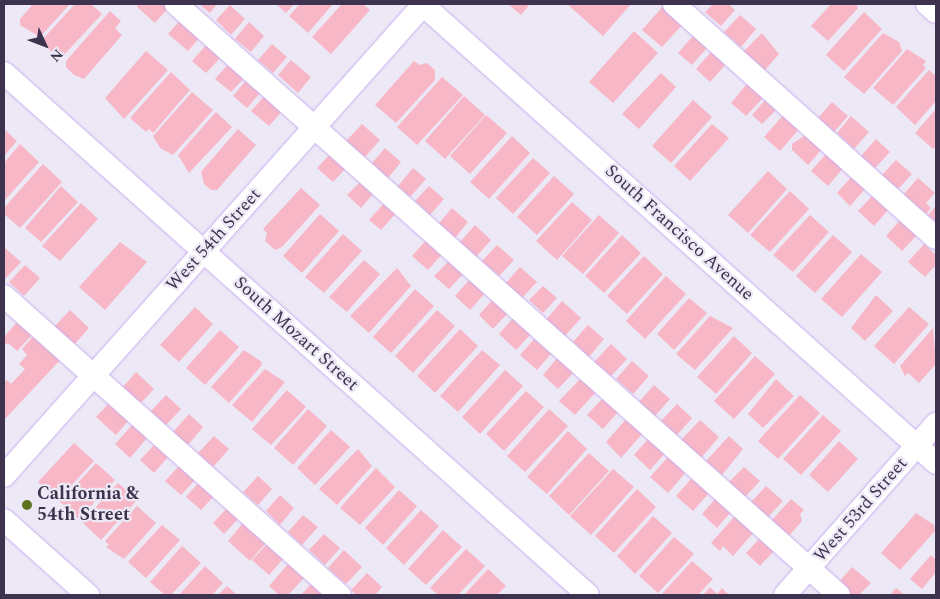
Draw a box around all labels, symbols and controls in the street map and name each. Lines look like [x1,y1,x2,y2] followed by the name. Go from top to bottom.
[20,20,70,70] north arrow
[45,44,68,67] text: N
[600,161,758,305] street label: South Francisco Avenue
[162,184,266,296] street label: West 54th Street
[229,272,363,396] street label: South Mozart Street
[810,453,912,567] street label: West 53rd Street
[37,484,140,526] place label: California & 54th Street
[21,499,33,511] marker: California & 54th Street

